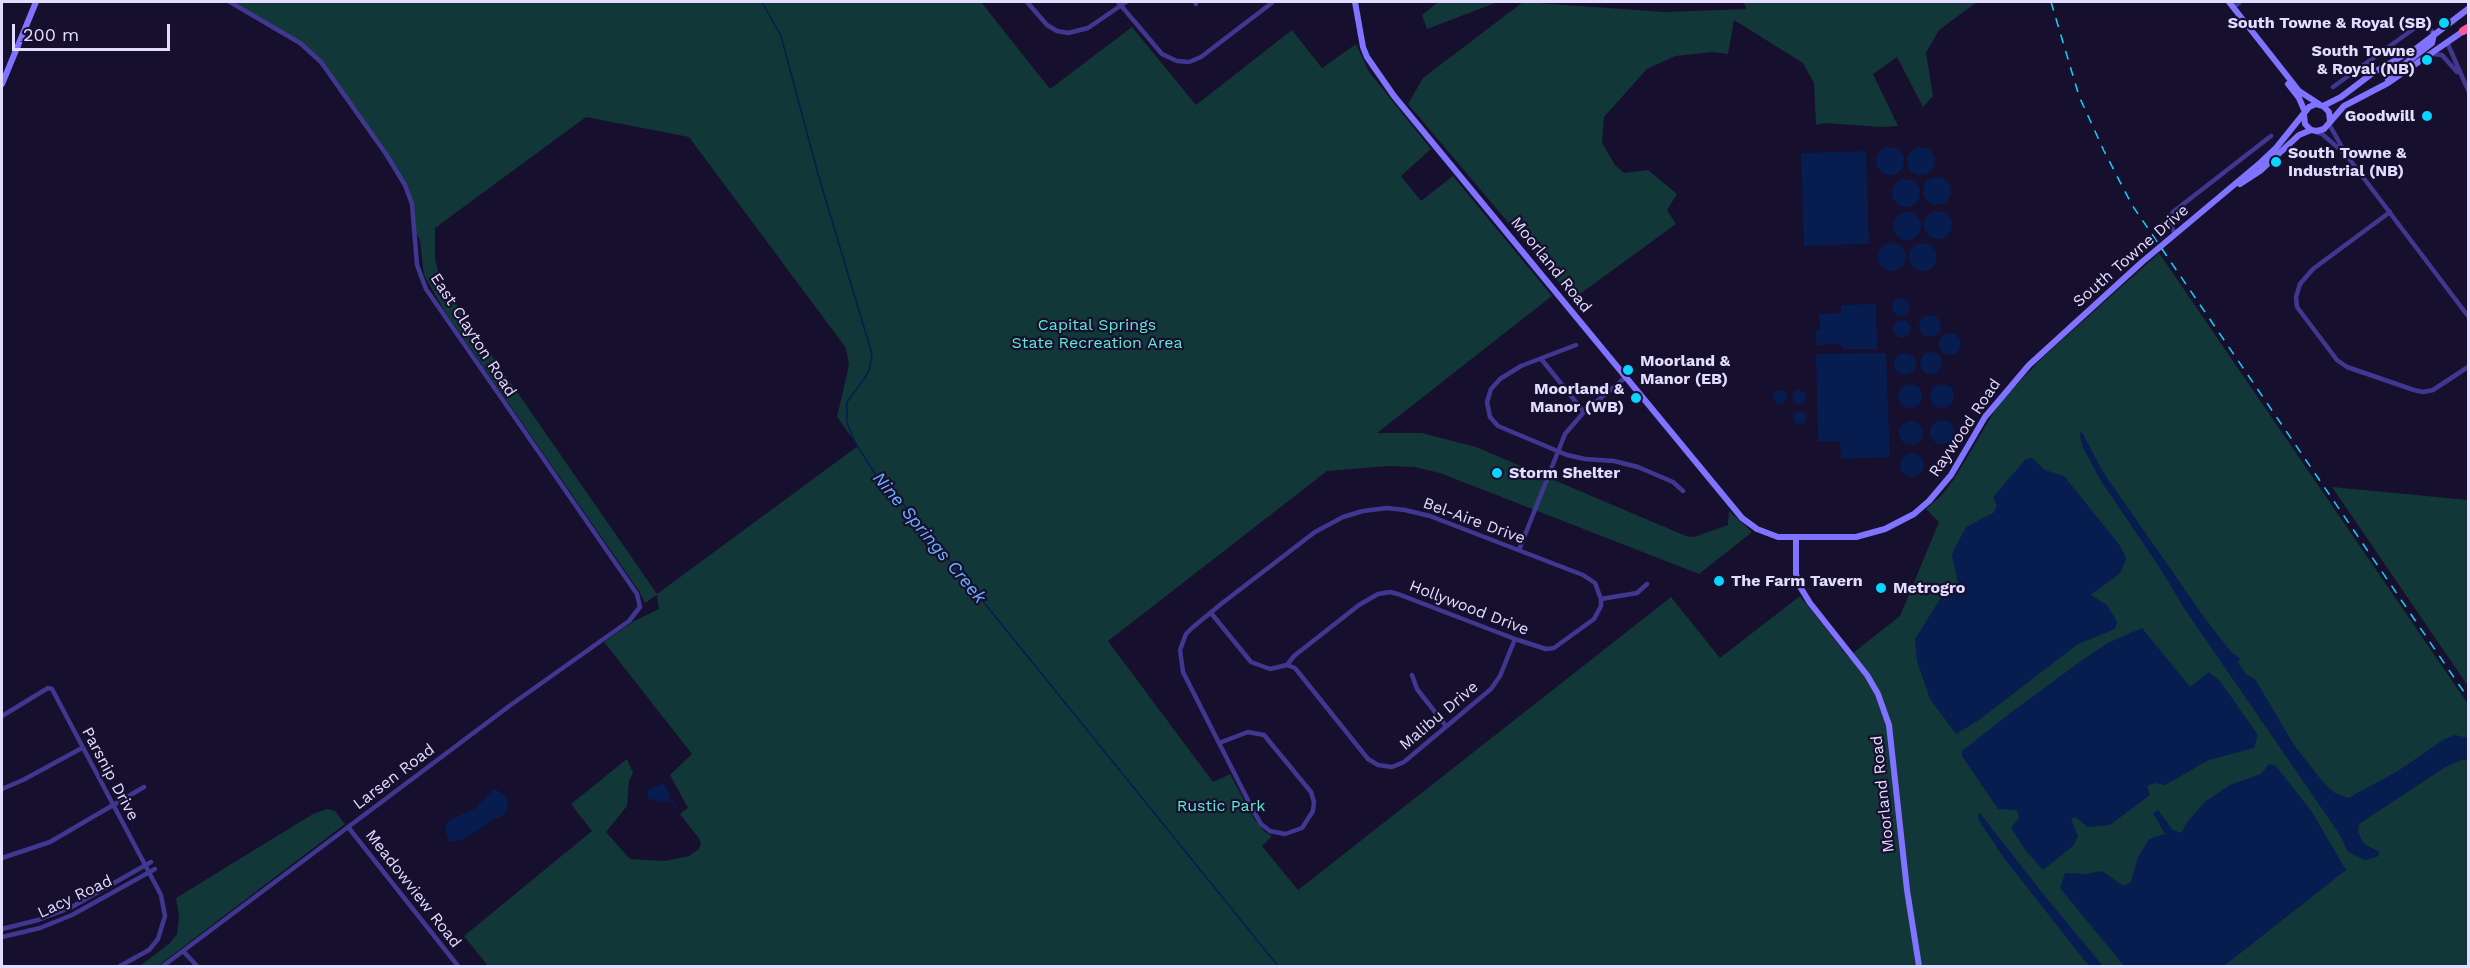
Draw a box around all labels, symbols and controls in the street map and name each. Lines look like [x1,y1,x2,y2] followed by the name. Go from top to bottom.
[15,12,172,50] scale bar
[2228,13,2432,33] place label: South Towne & Royal (SB)
[2437,16,2451,30] marker: South Towne & Royal (SB)
[23,24,79,45] text: 200 m
[2312,41,2415,79] place label: South Towne & Royal (NB)
[2420,53,2434,67] marker: South Towne & Royal (NB)
[2345,106,2415,126] place label: Goodwill
[2420,109,2434,123] marker: Goodwill
[2288,143,2406,181] place label: South Towne & Industrial (NB)
[2269,155,2283,169] marker: South Towne & Industrial (NB)
[2069,201,2193,311] street label: South Towne Drive
[1507,213,1595,317] street label: Moorland Road
[426,270,520,400] street label: East Clayton Road
[1012,315,1182,353] park label: Capital Springs State Recreation Area
[1640,351,1730,389] place label: Moorland & Manor (EB)
[1621,363,1635,377] marker: Moorland & Manor (EB)
[1925,375,2005,481] street label: Raywood Road
[1530,379,1624,417] place label: Moorland & Manor (WB)
[1629,391,1643,405] marker: Moorland & Manor (WB)
[1509,463,1620,483] place label: Storm Shelter
[1490,466,1504,480] marker: Storm Shelter
[868,468,990,608] water label: Nine Springs Creek
[1420,494,1528,548] street label: Bel-Aire Drive
[1731,571,1863,591] place label: The Farm Tavern
[1712,574,1726,588] marker: The Farm Tavern
[1407,576,1531,640] street label: Hollywood Drive
[1893,578,1965,598] place label: Metrogro
[1874,581,1888,595] marker: Metrogro
[1396,677,1482,755] street label: Malibu Drive
[77,724,143,824] street label: Parsnip Drive
[1867,734,1899,854] street label: Moorland Road
[350,740,438,814] street label: Larsen Road
[1177,796,1265,816] park label: Rustic Park
[361,826,465,952] street label: Meadowview Road
[35,871,115,923] street label: Lacy Road

